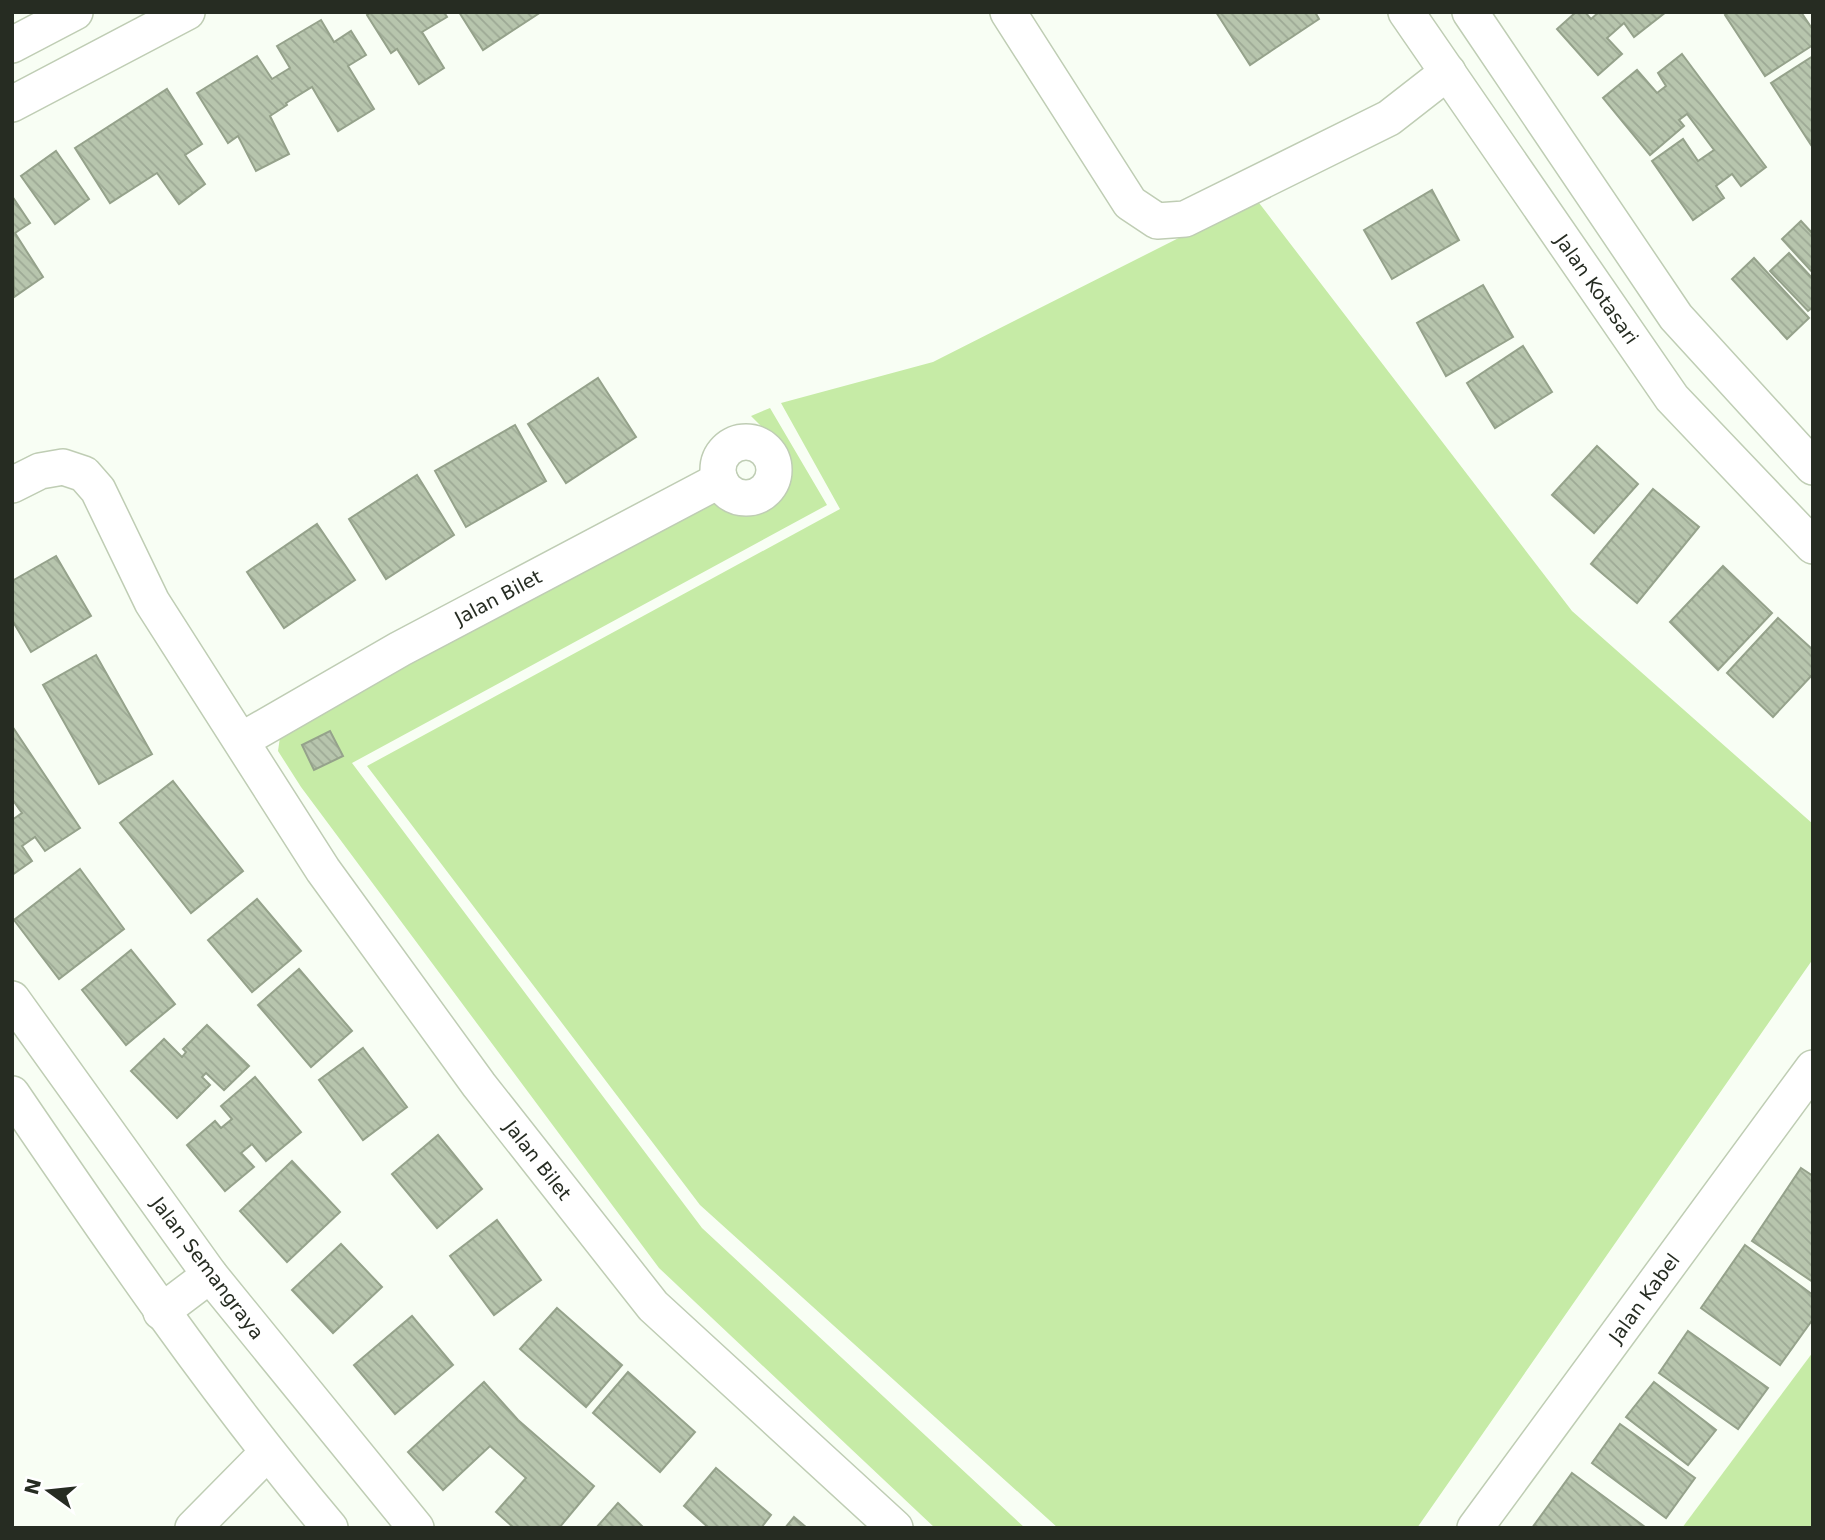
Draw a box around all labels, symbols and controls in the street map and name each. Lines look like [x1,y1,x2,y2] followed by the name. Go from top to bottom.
[1550,229,1643,348] street label: Jalan Kotasari
[450,565,545,629] street label: Jalan Bilet
[499,1115,576,1204] street label: Jalan Bilet
[147,1192,269,1344] street label: Jalan Semangraya
[1604,1249,1684,1348] street label: Jalan Kabel
[14,1456,84,1526] north arrow
[20,1476,45,1497] text: N

